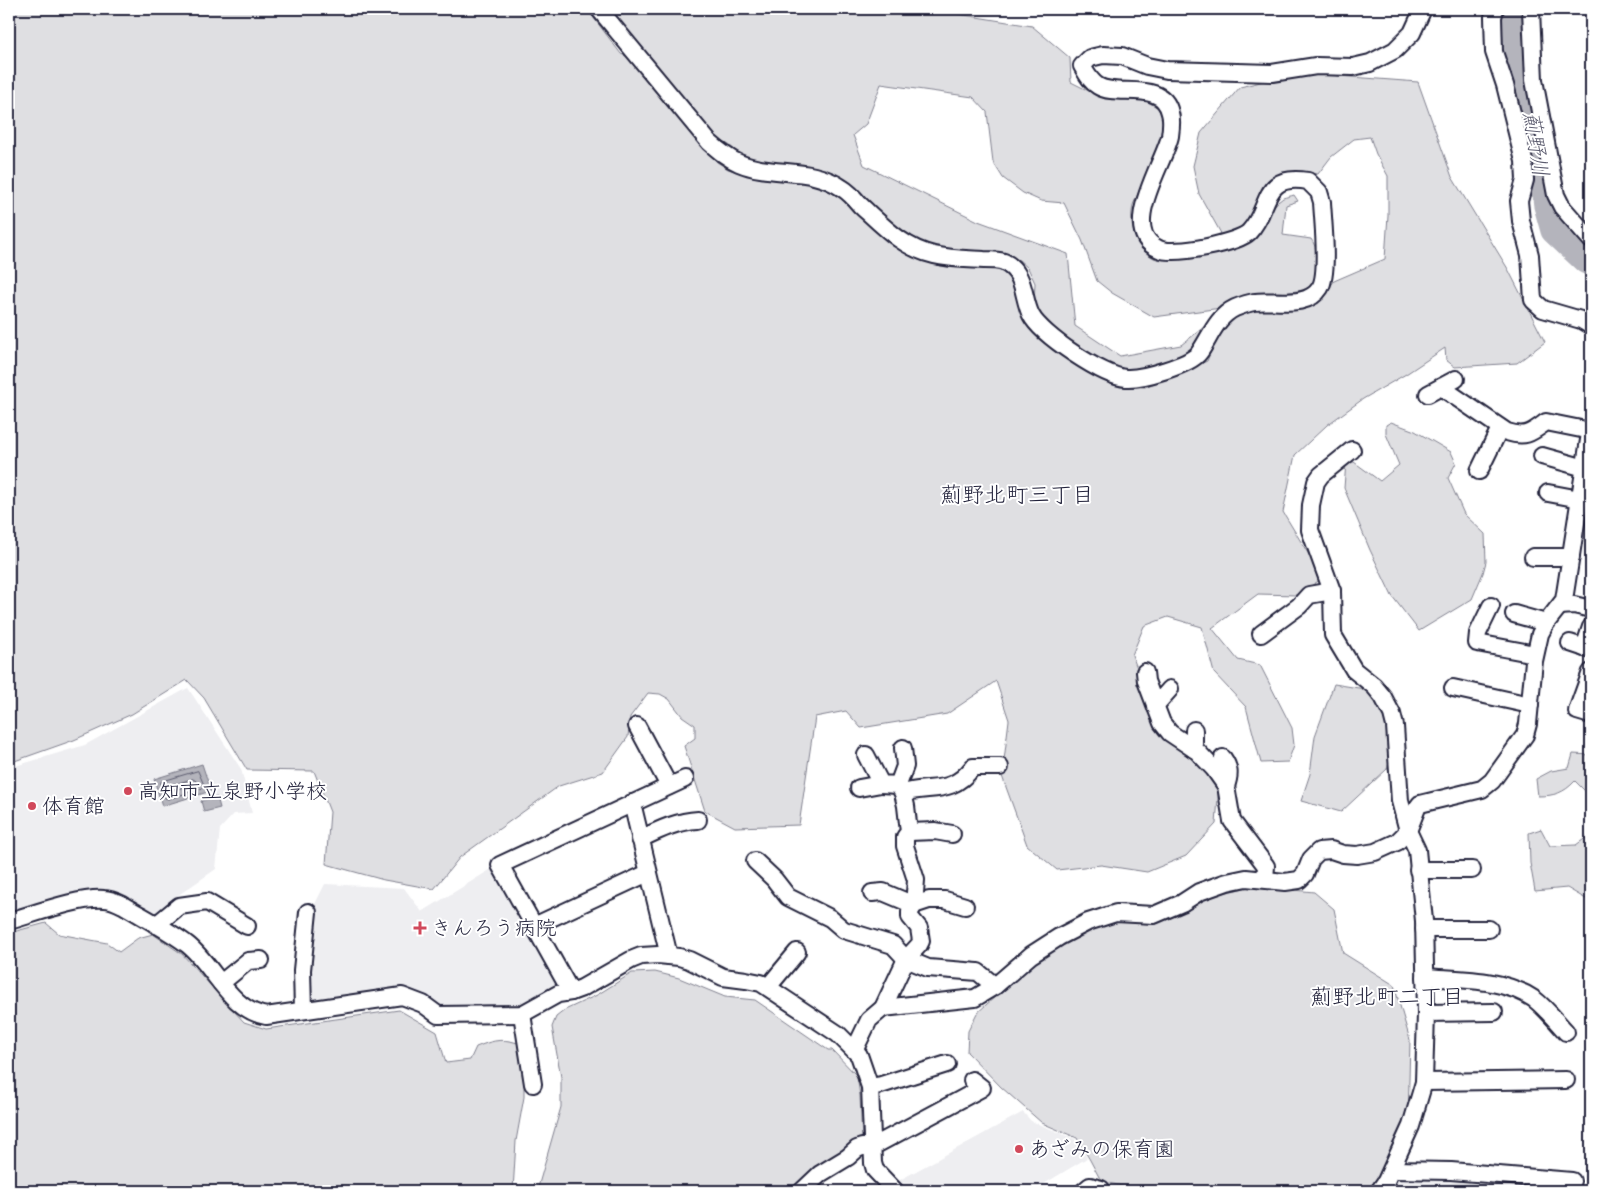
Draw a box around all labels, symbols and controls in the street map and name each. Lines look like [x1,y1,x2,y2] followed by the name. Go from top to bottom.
[1517,109,1555,179] water label: 薊野川
[940,481,1094,509] district label: 薊野北町三丁目
[138,778,327,804] place label: 高知市立泉野小学校
[122,785,134,797] marker: 高知市立泉野小学校
[42,793,105,819] place label: 体育館
[26,800,38,812] marker: 体育館
[431,915,557,941] place label: きんろう病院
[413,921,427,935] marker: きんろう病院
[1310,983,1464,1011] district label: 薊野北町二丁目
[1029,1136,1175,1162] place label: あざみの保育園
[1013,1143,1025,1155] marker: あざみの保育園

